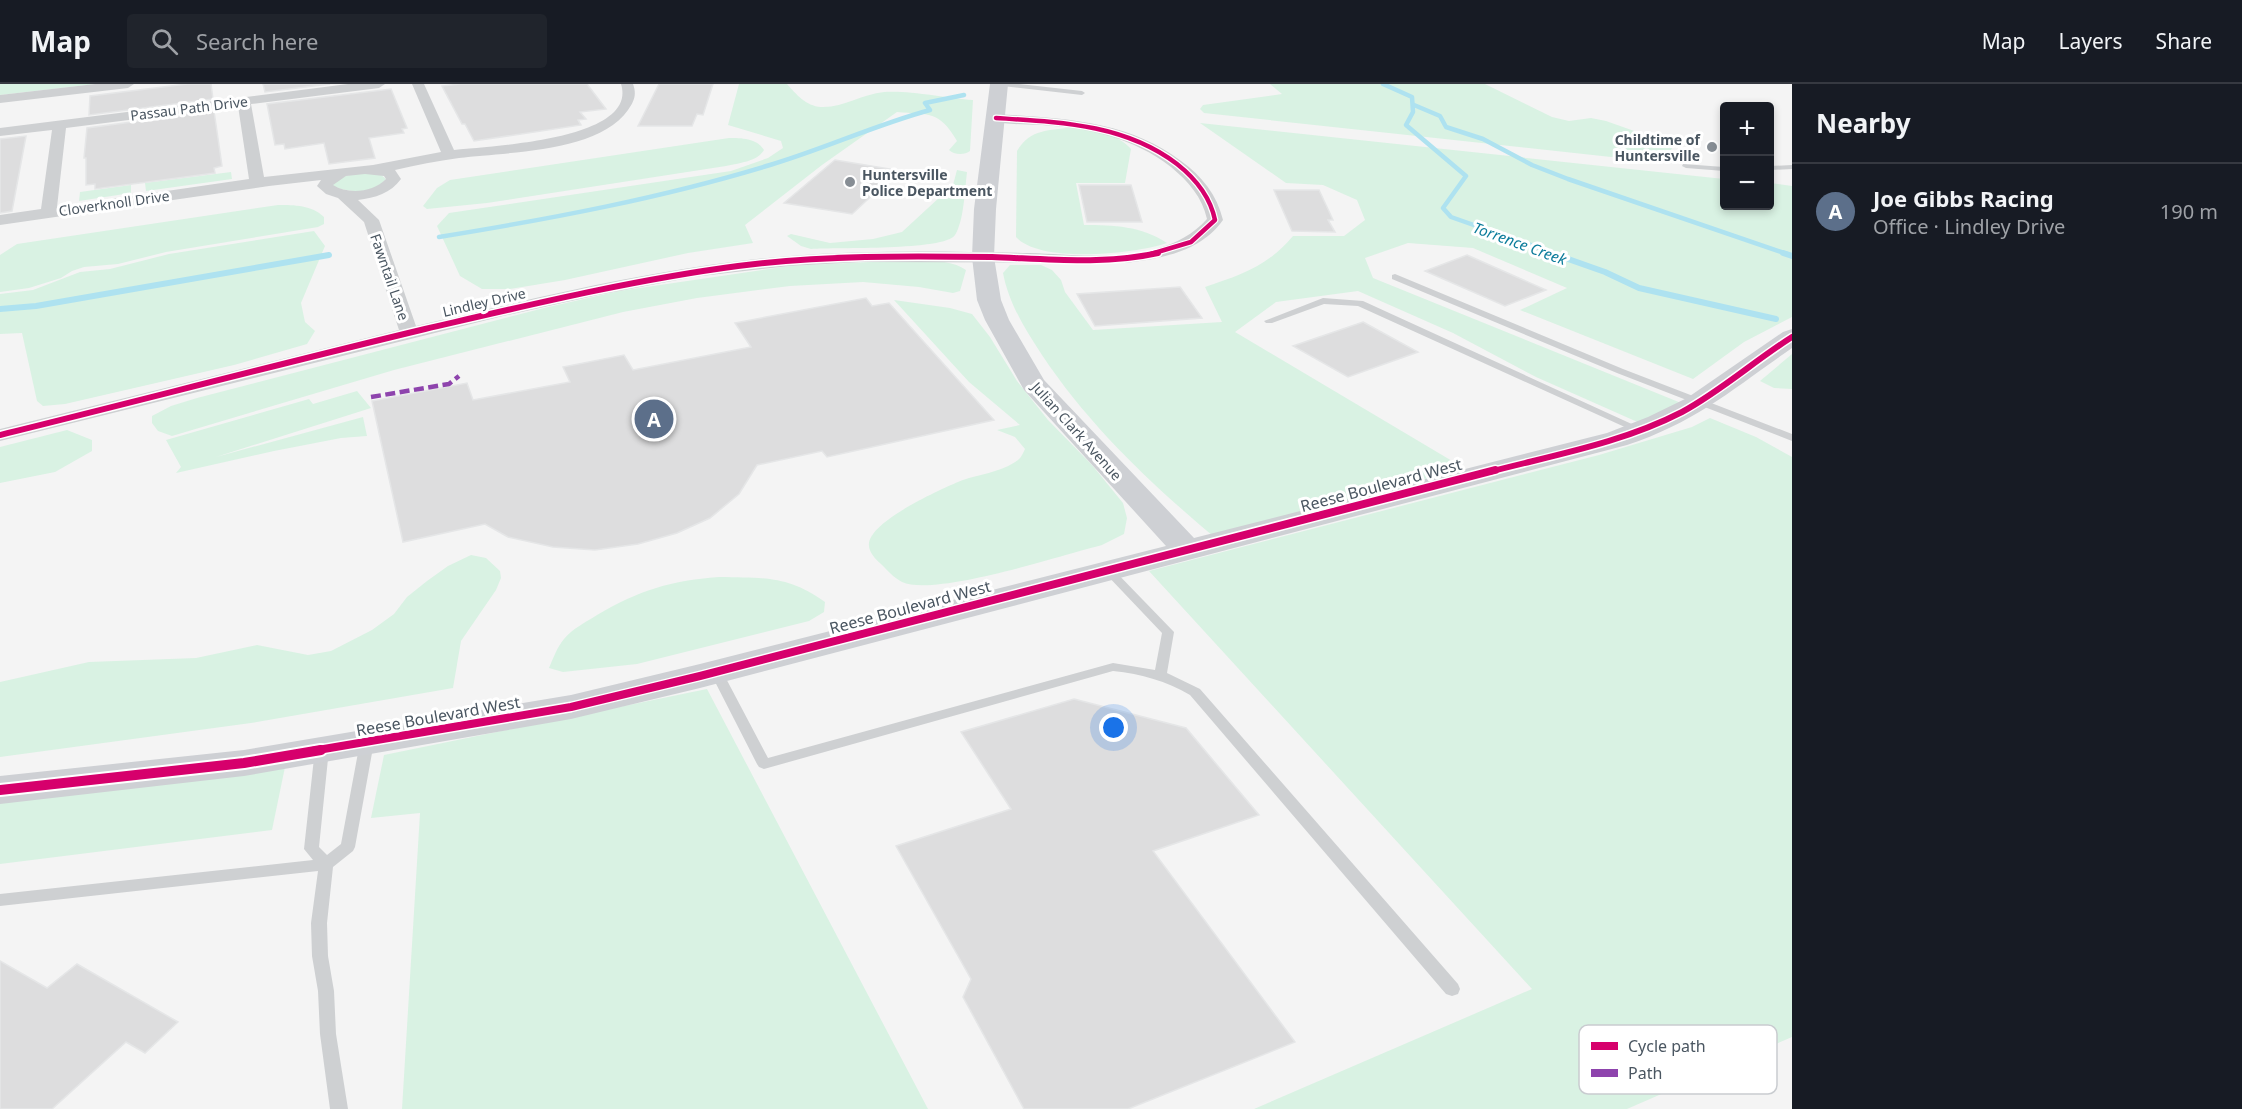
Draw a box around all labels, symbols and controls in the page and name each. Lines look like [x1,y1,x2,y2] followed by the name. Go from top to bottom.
[127,14,547,68] search box
[30,22,91,60] text: Map
[148,25,181,58] icon: search
[196,26,318,56] text: Search here
[1982,27,2026,55] text: Map
[2059,27,2123,55] text: Layers
[2156,27,2212,55] text: Share
[129,91,249,125] street label: Passau Path Drive
[1720,102,1774,210] map controls
[1720,102,1774,156] button: +
[1816,105,1911,141] text: Nearby
[1614,130,1702,165] place label: Childtime of Huntersville
[1705,140,1719,154] marker: Childtime of Huntersville
[1720,156,1774,210] button: −
[862,165,992,200] place label: Huntersville Police Department
[843,175,857,189] marker: Huntersville Police Department
[1873,183,2054,213] text: Joe Gibbs Racing
[57,186,171,220] street label: Cloverknoll Drive
[1829,198,1842,225] text: A
[2160,198,2218,225] text: 190 m
[1873,213,2065,240] text: Office · Lindley Drive
[1471,217,1570,269] water label: Torrence Creek
[366,231,414,323] street label: Fawntail Lane
[441,283,528,321] street label: Lindley Drive
[1026,376,1126,484] street label: Julian Clark Avenue
[634,396,674,442] pin: A
[1298,453,1464,517] street label: Reese Boulevard West
[827,575,993,639] street label: Reese Boulevard West
[354,691,522,741] street label: Reese Boulevard West
[1099,713,1128,742] your location
[1579,1025,1777,1094] legend
[1628,1035,1706,1057] text: Cycle path
[1628,1062,1662,1084] text: Path

